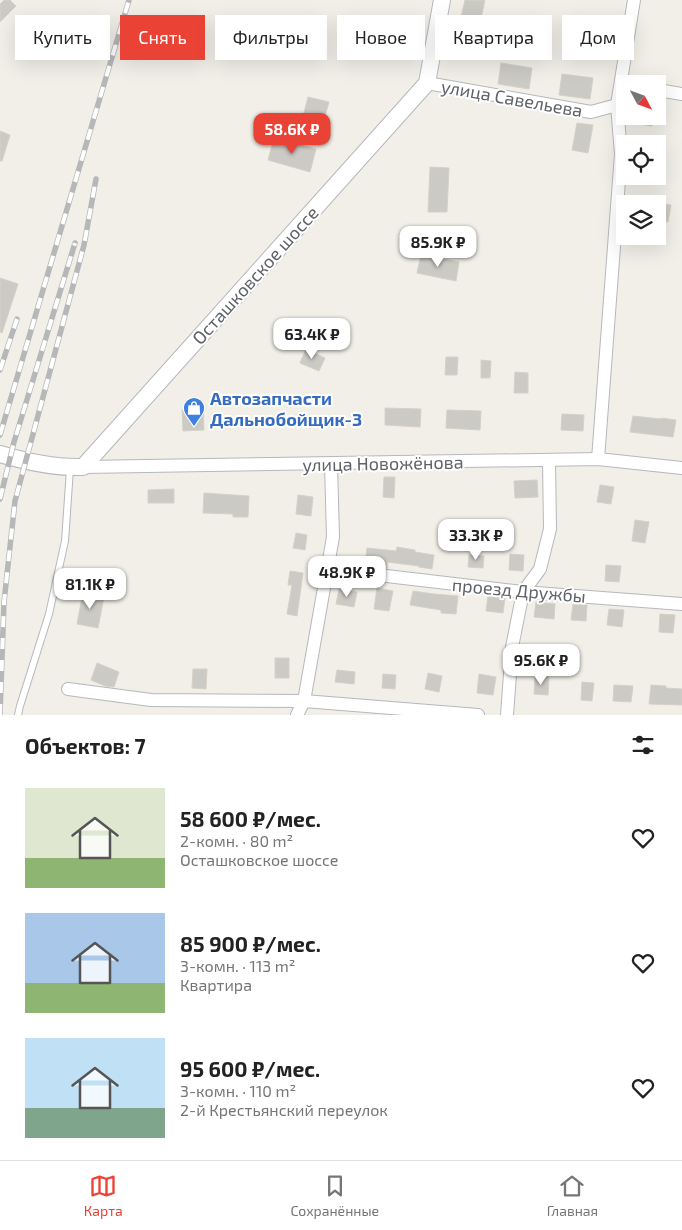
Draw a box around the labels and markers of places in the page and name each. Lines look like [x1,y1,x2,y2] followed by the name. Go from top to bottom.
[246,112,338,155] pin: 58.6K ₽
[392,226,484,268] pin: 85.9K ₽
[266,318,358,360] pin: 63.4K ₽
[210,387,362,430] place label: Автозапчасти Дальнобойщик-3
[182,396,206,427] shop icon: Автозапчасти Дальнобойщик-3
[430,518,522,561] pin: 33.3K ₽
[301,556,393,598] pin: 48.9K ₽
[44,568,136,610] pin: 81.1K ₽
[495,644,587,686] pin: 95.6K ₽

